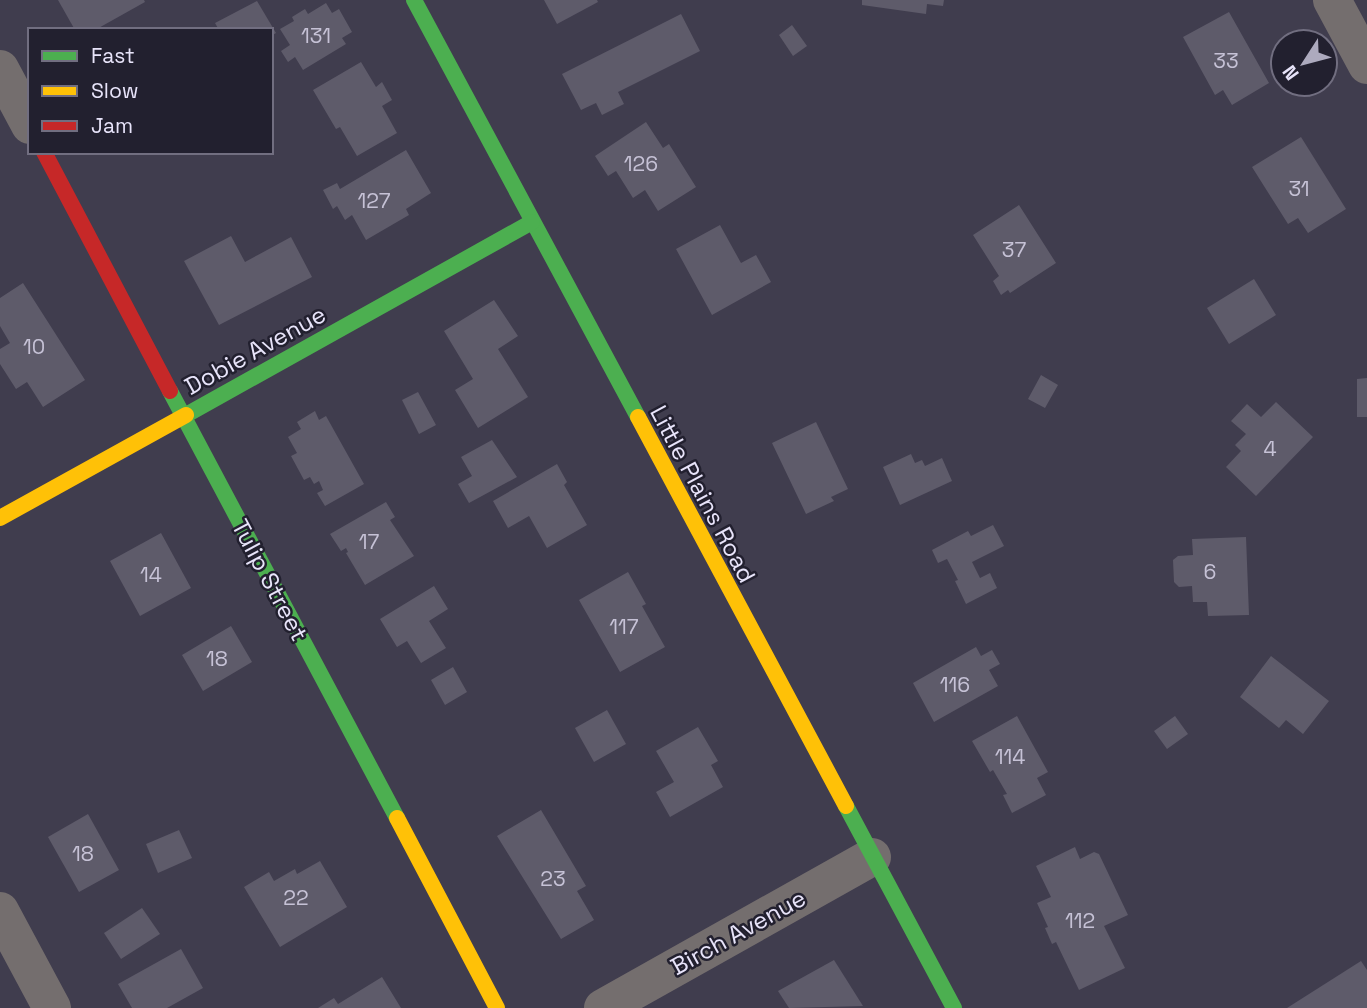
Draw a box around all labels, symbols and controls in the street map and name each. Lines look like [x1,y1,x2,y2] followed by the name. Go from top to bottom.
[301,22,331,49] house number: 131
[28,28,273,154] legend
[1269,28,1339,98] north arrow
[91,42,135,69] text: Fast
[1213,47,1239,74] house number: 33
[1277,60,1305,85] text: N
[91,77,139,104] text: Slow
[91,112,133,139] text: Jam
[624,150,658,177] house number: 126
[1288,175,1310,202] house number: 31
[357,187,391,214] house number: 127
[1002,236,1026,263] house number: 37
[179,298,331,402] street label: Dobie Avenue
[23,333,45,360] house number: 10
[643,400,763,588] street label: Little Plains Road
[1263,435,1277,462] house number: 4
[225,514,315,646] street label: Tulip Street
[359,528,379,555] house number: 17
[1204,558,1216,585] house number: 6
[140,561,162,588] house number: 14
[609,613,639,640] house number: 117
[206,645,228,672] house number: 18
[940,671,970,698] house number: 116
[995,743,1025,770] house number: 114
[72,840,94,867] house number: 18
[540,865,566,892] house number: 23
[665,882,811,982] street label: Birch Avenue
[283,884,309,911] house number: 22
[1065,907,1095,934] house number: 112

